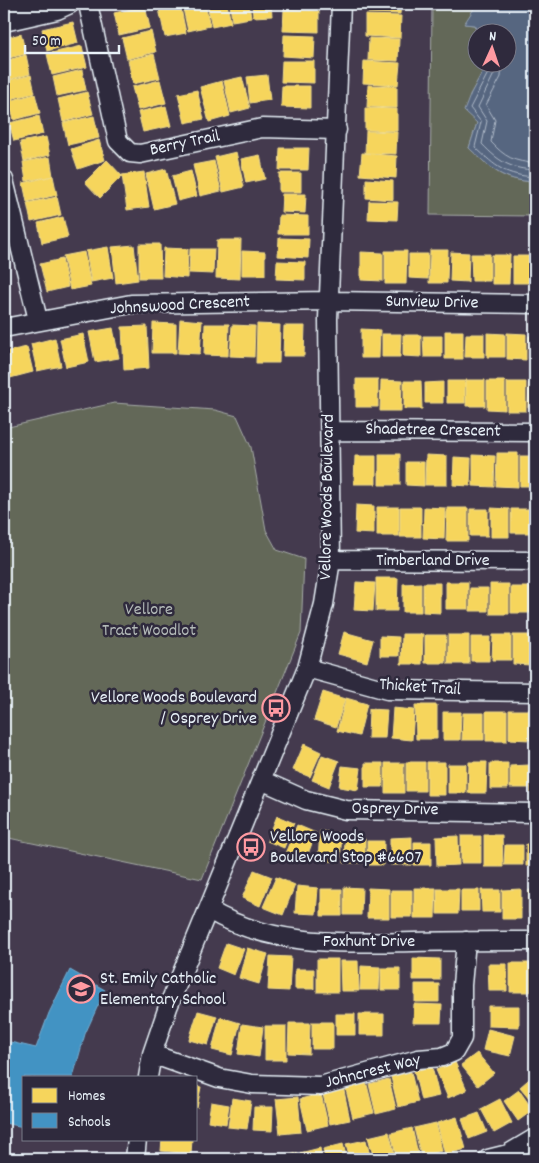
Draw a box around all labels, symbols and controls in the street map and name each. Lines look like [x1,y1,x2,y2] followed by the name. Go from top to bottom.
[25,22,119,54] scale bar
[466,22,516,72] north arrow
[489,27,497,47] text: N
[32,31,61,53] text: 50 m
[148,124,223,164] street label: Berry Trail
[109,290,251,322] street label: Johnswood Crescent
[385,290,479,316] street label: Sunview Drive
[314,414,342,580] street label: Vellore Woods Boulevard
[365,417,501,445] street label: Shadetree Crescent
[376,549,490,574] street label: Timberland Drive
[102,598,196,644] park label: Vellore Tract Woodlot
[378,673,462,703] street label: Thicket Trail
[91,686,257,732] place label: Vellore Woods Boulevard / Osprey Drive
[261,693,291,723] bus stop icon: Vellore Woods Boulevard / Osprey Drive
[351,797,439,823] street label: Osprey Drive
[270,825,421,871] place label: Vellore Woods Boulevard Stop #6607
[236,832,266,862] bus stop icon: Vellore Woods Boulevard Stop #6607
[323,930,415,955] street label: Foxhunt Drive
[100,967,227,1013] place label: St. Emily Catholic Elementary School
[66,974,96,1004] school or university icon: St. Emily Catholic Elementary School
[323,1048,424,1096] street label: Johncrest Way
[22,1076,198,1140] legend
[68,1086,106,1108] text: Homes
[68,1112,111,1134] text: Schools

